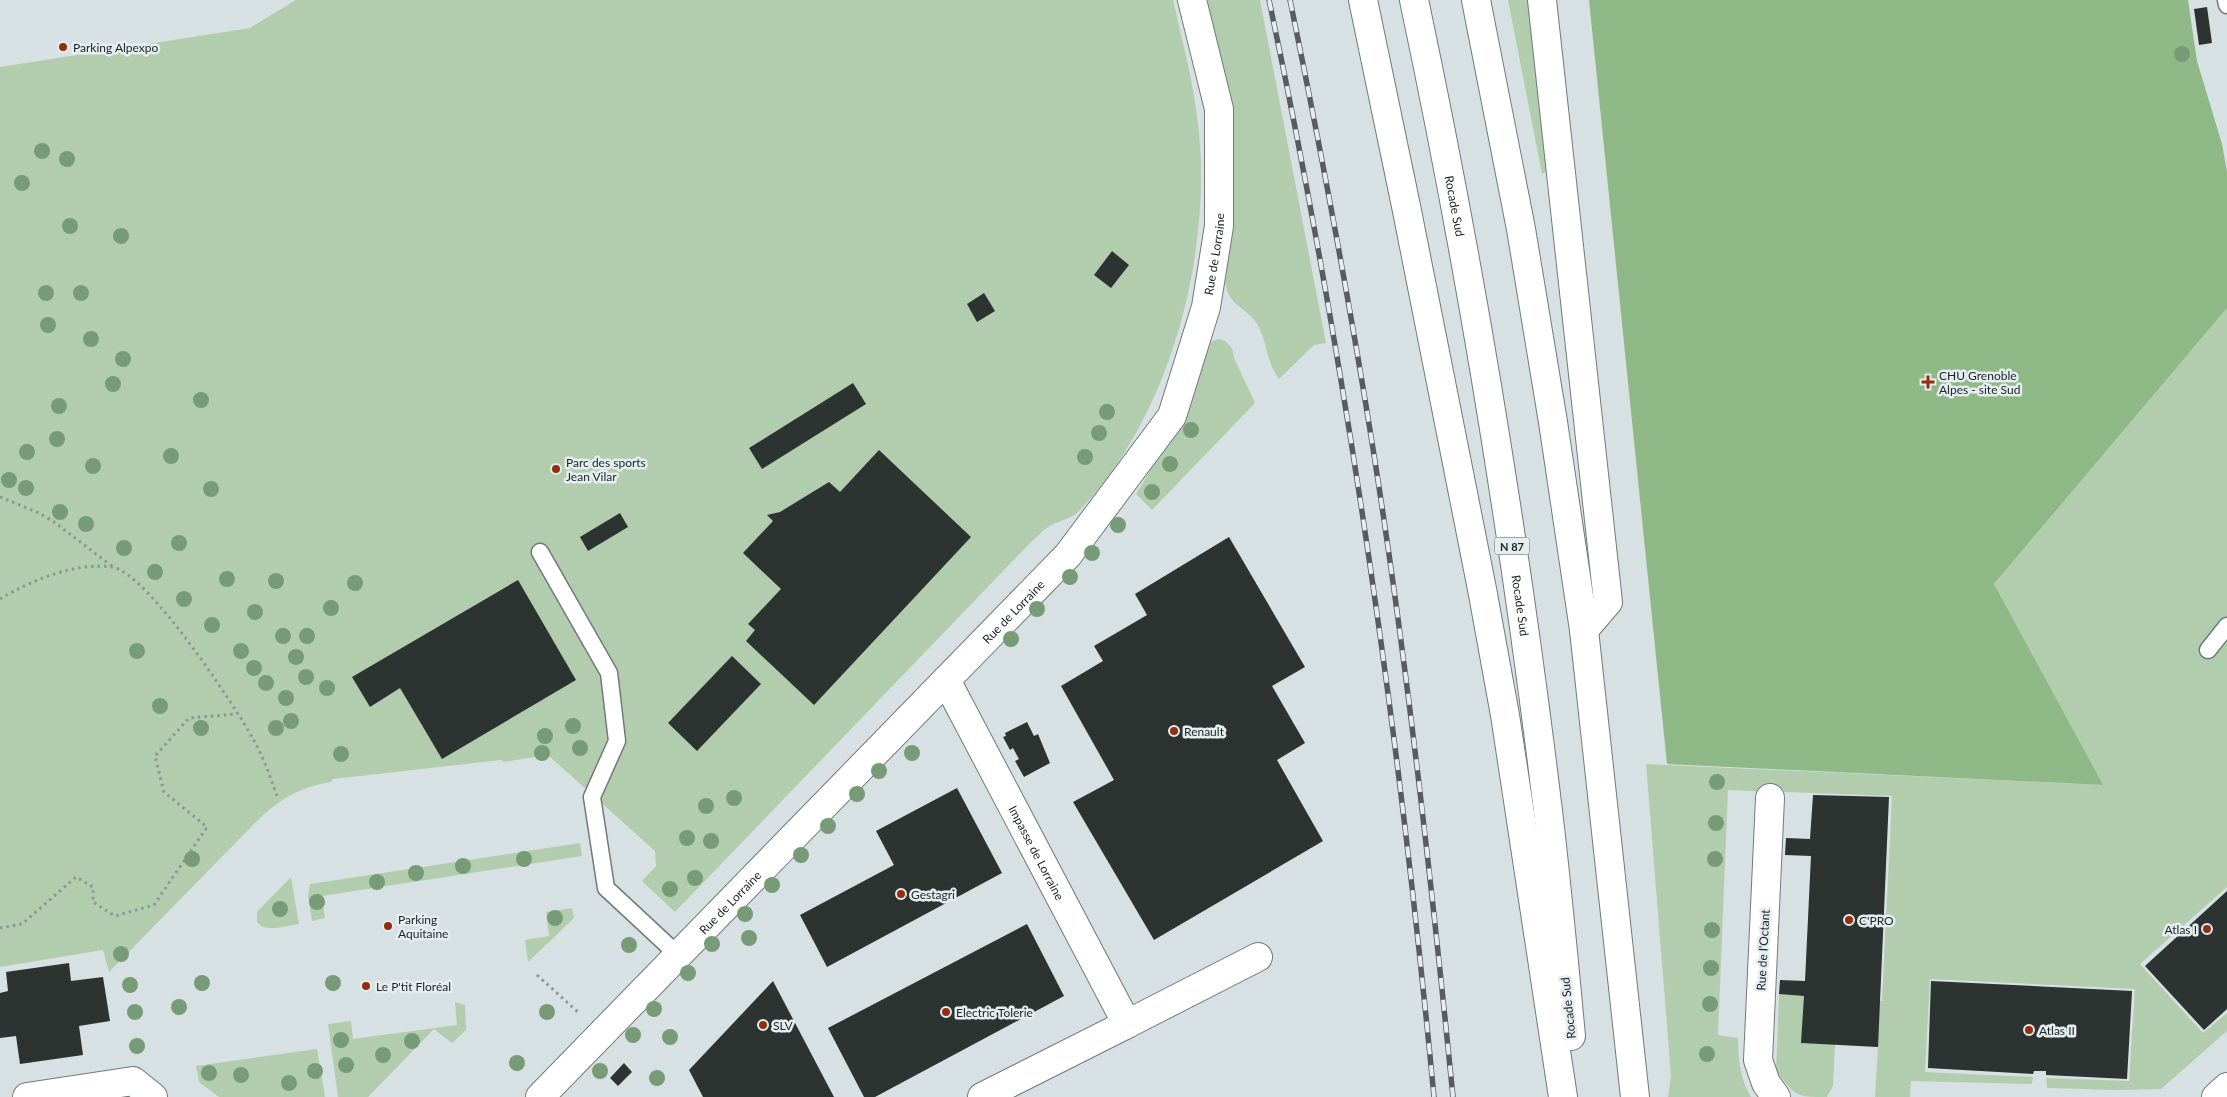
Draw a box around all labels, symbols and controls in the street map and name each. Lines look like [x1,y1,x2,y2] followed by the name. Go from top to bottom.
[73,40,159,55] place label: Parking Alpexpo
[57,41,69,53] marker: Parking Alpexpo
[1442,174,1468,238] street label: Rocade Sud
[1201,213,1227,296] street label: Rue de Lorraine
[1939,368,2020,397] place label: CHU Grenoble Alpes - site Sud
[1921,375,1935,389] marker: CHU Grenoble Alpes - site Sud
[566,455,646,484] place label: Parc des sports Jean Vilar
[550,463,562,475] marker: Parc des sports Jean Vilar
[1494,538,1530,554] road number: N 87
[1509,574,1533,637] street label: Rocade Sud
[979,577,1047,646] street label: Rue de Lorraine
[1184,724,1225,739] place label: Renault
[1168,725,1180,737] marker: Renault
[1006,803,1068,903] street label: Impasse de Lorraine
[696,867,764,937] street label: Rue de Lorraine
[911,887,955,902] place label: Gestagri
[895,888,907,900] marker: Gestagri
[1753,908,1773,991] street label: Rue de l'Octant
[398,912,448,941] place label: Parking Aquitaine
[1859,913,1894,928] place label: C'PRO
[1843,914,1855,926] marker: C'PRO
[382,920,394,932] marker: Parking Aquitaine
[2165,922,2197,937] place label: Atlas I
[2201,923,2213,935] marker: Atlas I
[1557,977,1579,1039] street label: Rocade Sud
[376,979,451,994] place label: Le P'tit Floréal
[360,980,372,992] marker: Le P'tit Floréal
[956,1005,1033,1020] place label: Electric Tolerie
[940,1006,952,1018] marker: Electric Tolerie
[773,1018,794,1033] place label: SLV
[757,1019,769,1031] marker: SLV
[2039,1023,2075,1038] place label: Atlas II
[2023,1024,2035,1036] marker: Atlas II

